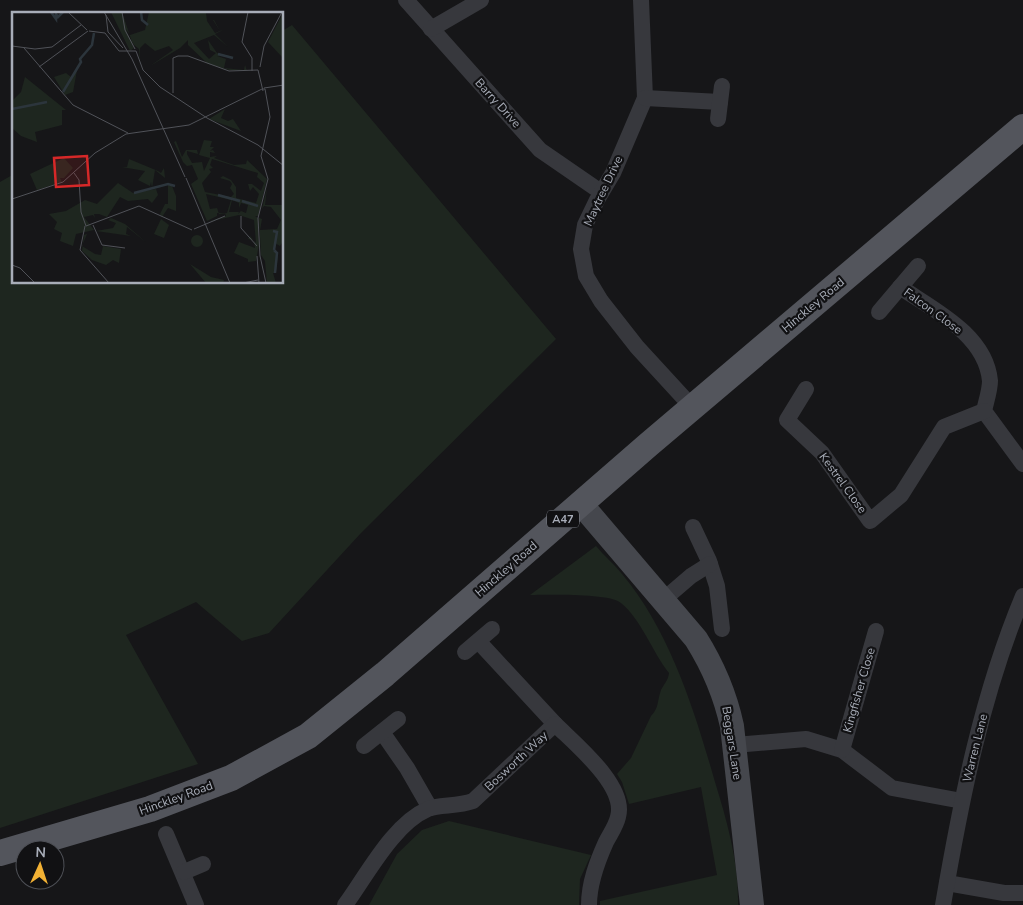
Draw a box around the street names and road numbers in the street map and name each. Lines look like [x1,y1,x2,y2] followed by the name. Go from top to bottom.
[472,75,524,131] street label: Barry Drive
[580,153,626,229] street label: Maytree Drive
[778,274,848,336] street label: Hinckley Road
[901,284,965,338] street label: Falcon Close
[816,449,870,517] street label: Kestrel Close
[547,510,579,528] road number: A47
[472,538,540,600] street label: Hinckley Road
[839,646,879,734] street label: Kingfisher Close
[718,705,746,781] street label: Beggars Lane
[959,712,991,784] street label: Warren Lane
[481,727,552,794] street label: Bosworth Way
[137,777,215,819] street label: Hinckley Road

